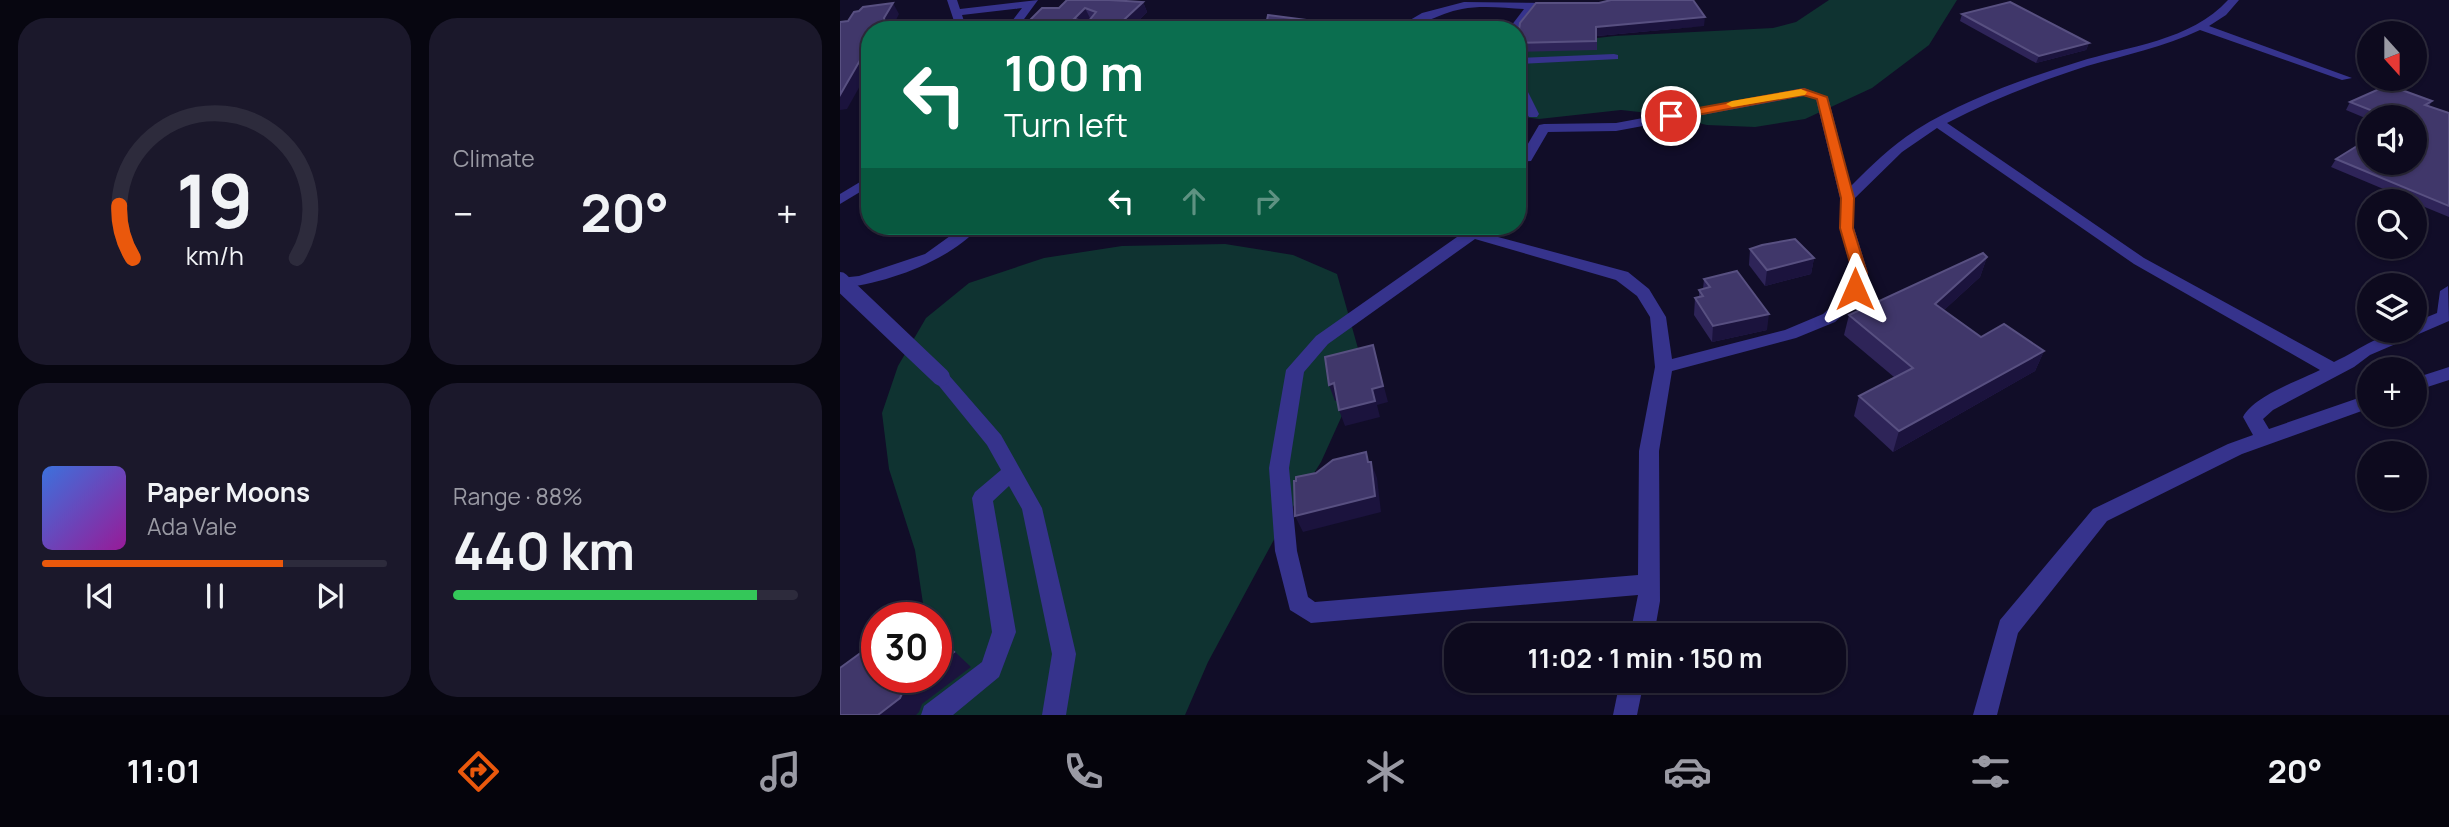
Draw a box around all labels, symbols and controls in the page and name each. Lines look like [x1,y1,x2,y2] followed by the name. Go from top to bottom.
[2357,21,2427,91] north arrow
[2357,21,2427,511] map controls
[1004,39,1144,106] text: 100 m
[889,49,980,140] icon: left
[1641,86,1701,146] pin
[1652,97,1690,135] icon: arrive
[1004,103,1128,147] text: Turn left
[2357,105,2427,175] button: sound
[453,142,535,174] text: Climate
[176,150,253,250] text: 19
[581,177,669,248] text: 20°
[1102,182,1140,220] icon: left
[1175,182,1213,220] icon: ahead
[1248,182,1286,220] icon: right
[453,187,474,239] text: −
[776,187,798,239] text: +
[2357,189,2427,259] button: search
[185,237,244,272] text: km/h
[1818,252,1892,326] position arrow
[2357,273,2427,343] button: layers
[2357,357,2427,427] button: +
[2357,441,2427,511] button: −
[147,474,310,510] text: Paper Moons
[453,480,583,512] text: Range · 88%
[147,510,237,542] text: Ada Vale
[453,515,635,586] text: 440 km
[81,577,119,615] icon: previous
[196,577,234,615] icon: pause
[311,577,349,615] icon: next
[861,602,952,693] speed limit sign: 30
[1528,640,1762,676] text: 11:02 · 1 min · 150 m
[454,747,503,796] icon: directions
[756,747,805,796] icon: music
[1059,747,1108,796] icon: phone
[1361,747,1410,796] icon: climate
[1663,747,1712,796] icon: car
[1966,747,2015,796] icon: filters
[127,749,201,793] text: 11:01
[2268,749,2322,793] text: 20°

